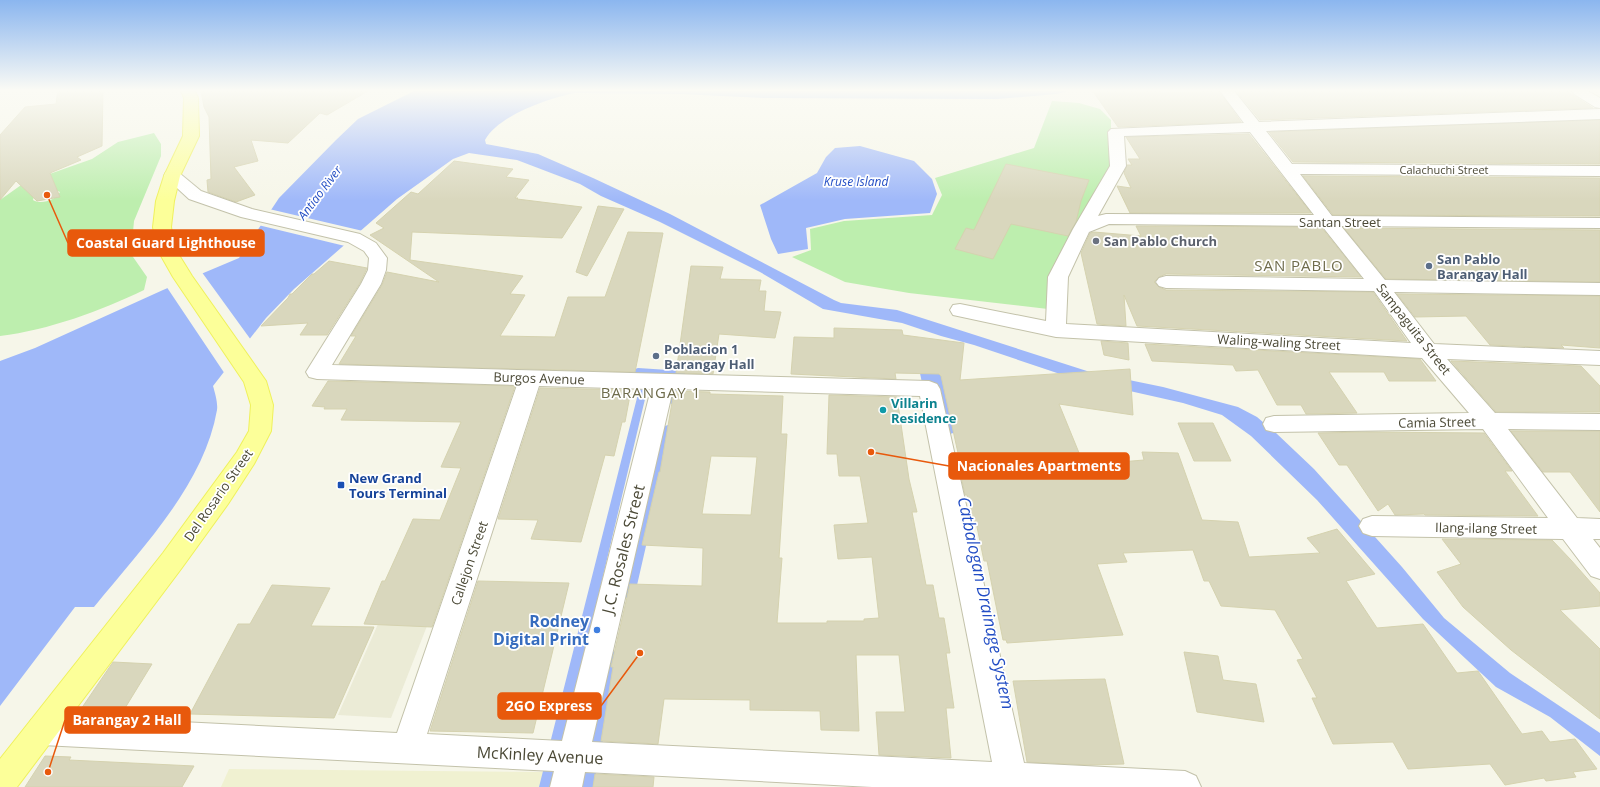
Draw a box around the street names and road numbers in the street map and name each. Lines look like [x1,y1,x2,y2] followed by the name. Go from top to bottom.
[1399,162,1489,177] street label: Calachuchi Street
[1299,213,1381,231] street label: Santan Street
[1373,280,1456,379] street label: Sampaguita Street
[1217,330,1342,354] street label: Waling-waling Street
[493,367,585,389] street label: Burgos Avenue
[1398,412,1476,432] street label: Camia Street
[179,445,257,545] street label: Del Rosario Street
[596,482,650,618] street label: J.C. Rosales Street
[446,518,492,608] street label: Callejon Street
[1435,518,1537,538] street label: Ilang-ilang Street
[476,741,604,769] street label: McKinley Avenue

